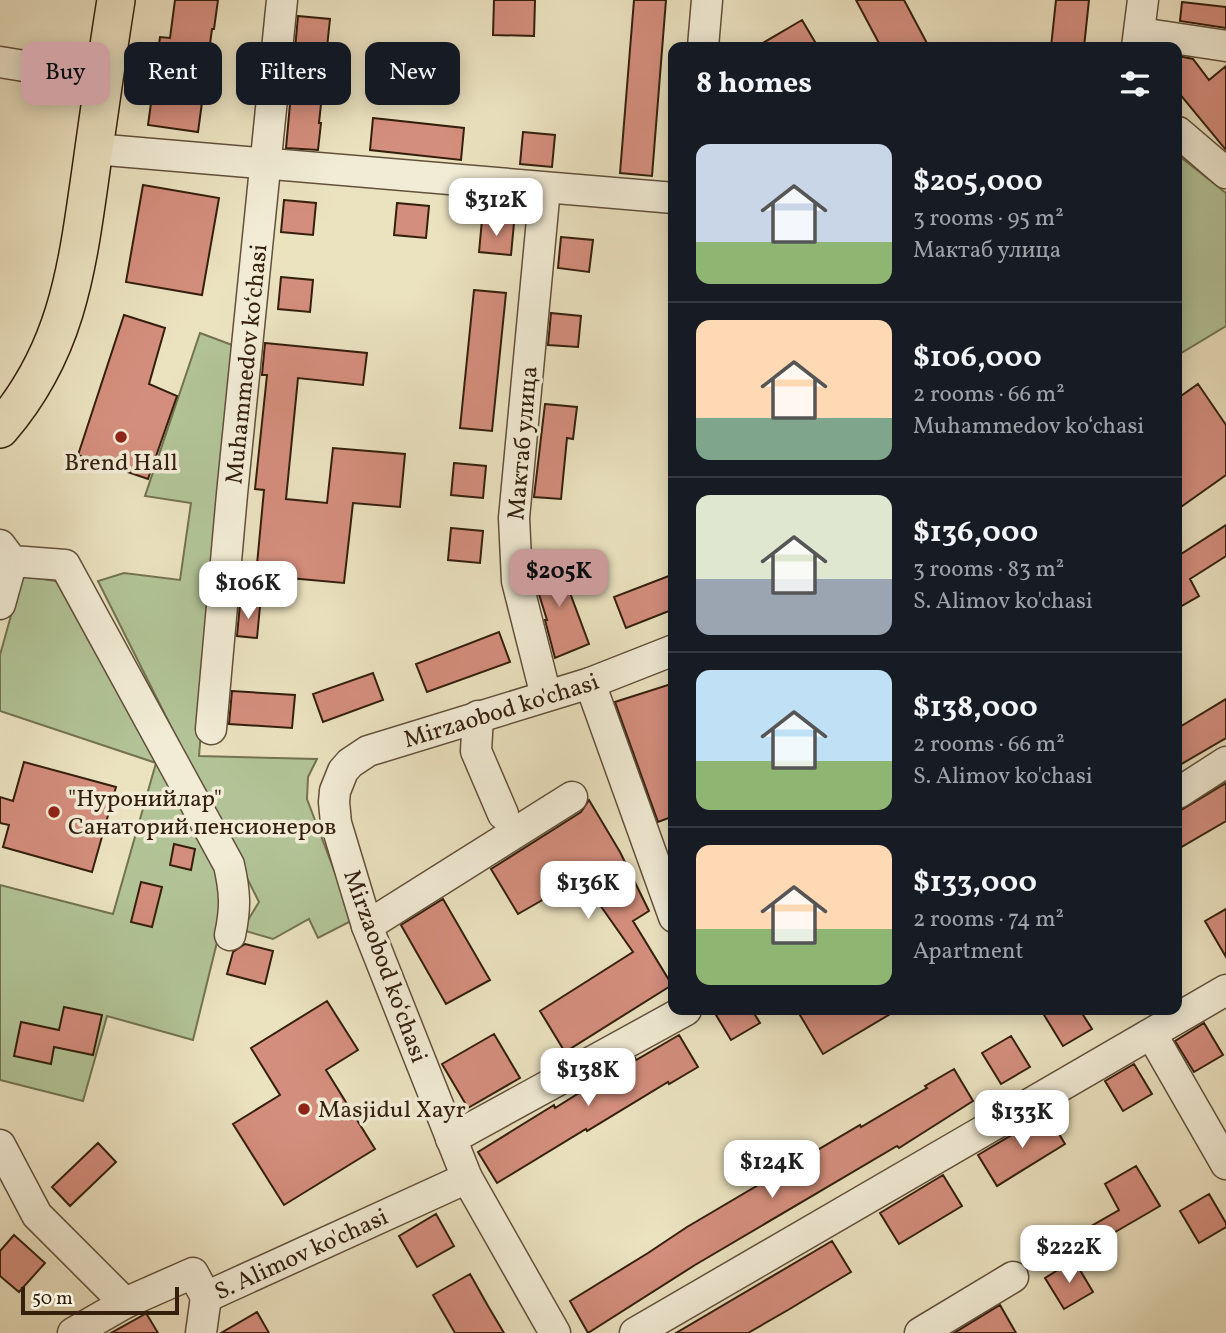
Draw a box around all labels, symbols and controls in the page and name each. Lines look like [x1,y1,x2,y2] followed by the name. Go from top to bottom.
[21,42,110,105] chip: Buy
[124,42,222,105] chip: Rent
[236,42,351,105] chip: Filters
[365,42,460,105] chip: New
[696,63,812,105] text: 8 homes
[1116,65,1154,103] icon: filters
[913,161,1043,203] text: $205,000
[752,172,836,256] icon: home
[447,178,545,238] pin: $312K
[465,185,527,217] text: $312K
[913,203,1064,235] text: 3 rooms · 95 m²
[913,235,1061,267] text: Мактаб улица
[218,242,278,486] street label: Muhammedov koʻchasi
[913,337,1042,379] text: $106,000
[752,348,836,432] icon: home
[500,365,548,522] street label: Мактаб улица
[913,379,1065,411] text: 2 rooms · 66 m²
[913,411,1144,443] text: Muhammedov koʻchasi
[113,429,129,445] marker: Brend Hall
[64,447,178,481] place label: Brend Hall
[913,512,1038,554] text: $136,000
[752,523,836,607] icon: home
[510,550,608,609] pin: $205K
[913,554,1064,586] text: 3 rooms · 83 m²
[526,556,592,588] text: $205K
[199,562,297,621] pin: $106K
[215,568,281,600] text: $106K
[913,586,1093,618] text: S. Alimov ko'chasi
[400,666,605,758] street label: Mirzaobod ko'chasi
[913,687,1038,729] text: $138,000
[752,698,836,782] icon: home
[913,729,1065,761] text: 2 rooms · 66 m²
[913,761,1093,793] text: S. Alimov ko'chasi
[68,783,336,845] place label: "Нуронийлар" Санаторий пенсионеров
[46,804,62,820] marker: "Нуронийлар" Санаторий пенсионеров
[539,862,637,921] pin: $136K
[913,862,1037,904] text: $133,000
[333,865,435,1068] street label: Mirzaobod koʻchasi
[556,868,620,900] text: $136K
[752,873,836,957] icon: home
[913,904,1064,936] text: 2 rooms · 74 m²
[913,936,1024,968] text: Apartment
[539,1048,637,1108] pin: $138K
[557,1055,620,1087] text: $138K
[973,1090,1071,1150] pin: $133K
[318,1094,466,1128] place label: Masjidul Xayr
[991,1097,1053,1129] text: $133K
[296,1101,312,1117] marker: Masjidul Xayr
[723,1140,821,1200] pin: $124K
[740,1147,804,1179] text: $124K
[209,1201,394,1310] street label: S. Alimov ko'chasi
[1020,1226,1118,1285] pin: $222K
[1036,1232,1102,1264] text: $222K
[21,1284,178,1316] scale bar
[32,1286,73,1312] text: 50 m

